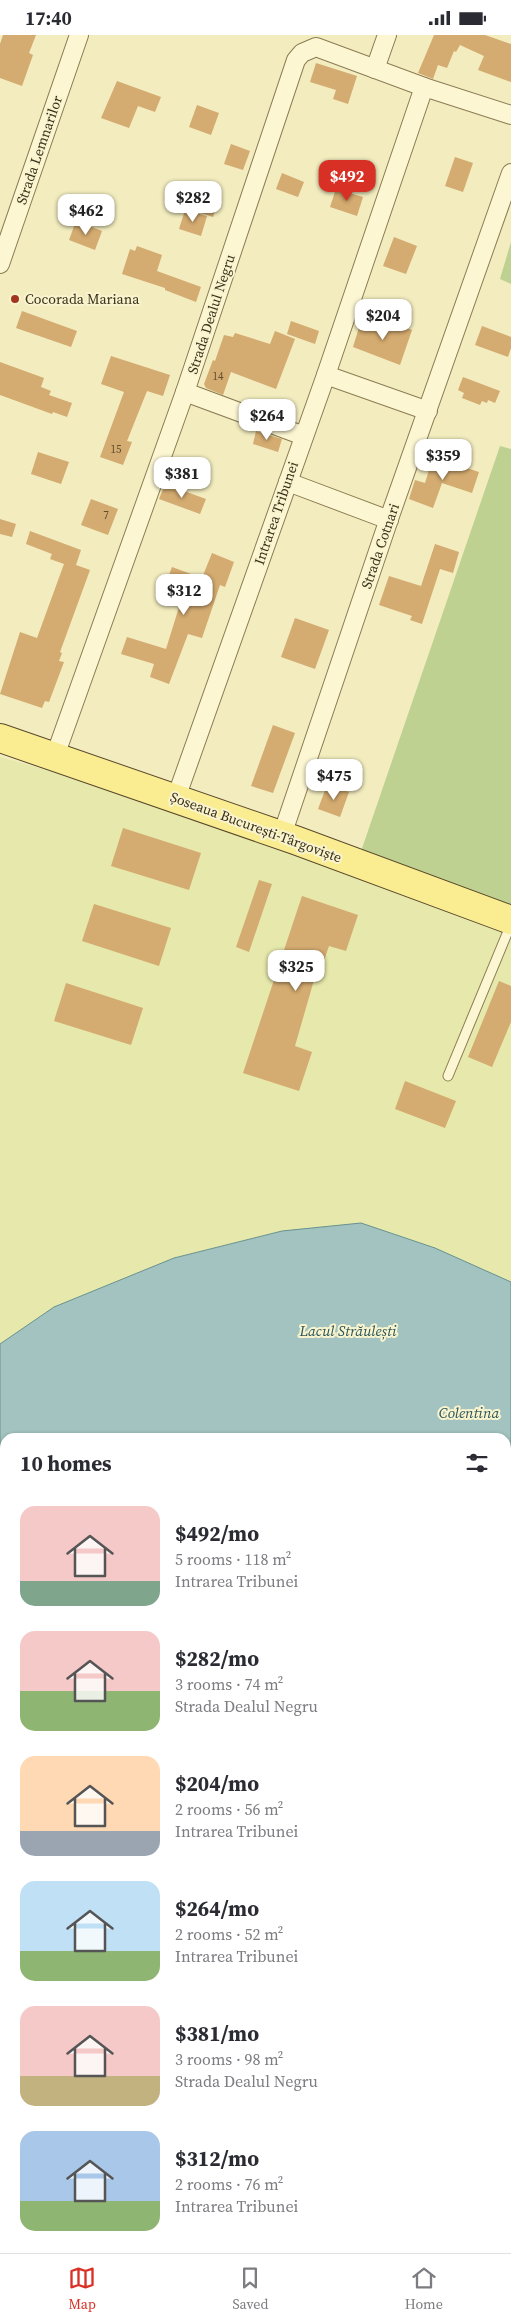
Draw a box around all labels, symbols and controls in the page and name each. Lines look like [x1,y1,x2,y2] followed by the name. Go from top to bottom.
[25,5,72,31] text: 17:40
[11,93,67,207] street label: Strada Lemnarilor
[317,159,377,202] pin: $492
[330,165,364,187] text: $492
[163,181,223,223] pin: $282
[176,186,210,208] text: $282
[56,193,116,236] pin: $462
[69,199,103,221] text: $462
[182,251,240,377] street label: Strada Dealul Negru
[25,289,140,309] place label: Cocorada Mariana
[9,293,21,305] marker: Cocorada Mariana
[353,299,413,341] pin: $204
[366,304,400,326] text: $204
[213,369,224,384] house number: 14
[237,399,297,441] pin: $264
[250,404,284,426] text: $264
[413,439,473,481] pin: $359
[111,442,122,457] house number: 15
[426,444,460,466] text: $359
[152,457,212,499] pin: $381
[249,459,303,567] street label: Intrarea Tribunei
[165,462,199,484] text: $381
[356,501,404,591] street label: Strada Cotnari
[103,508,109,523] house number: 7
[154,573,214,616] pin: $312
[167,579,201,601] text: $312
[304,759,364,801] pin: $475
[317,764,351,786] text: $475
[167,787,345,867] street label: Șoseaua București-Târgoviște
[266,949,326,992] pin: $325
[279,955,313,977] text: $325
[299,1320,397,1341] water label: Lacul Străulești
[439,1402,499,1423] water label: Colentina
[20,1449,112,1478] text: 10 homes
[463,1449,491,1477] icon: filters
[175,1519,259,1548] text: $492/mo
[60,1526,120,1586] icon: home
[175,1548,291,1570] text: 5 rooms · 118 m²
[175,1570,298,1592] text: Intrarea Tribunei
[175,1644,259,1673] text: $282/mo
[60,1651,120,1711] icon: home
[175,1673,283,1695] text: 3 rooms · 74 m²
[175,1695,318,1717] text: Strada Dealul Negru
[175,1769,259,1798] text: $204/mo
[60,1776,120,1836] icon: home
[175,1798,283,1820] text: 2 rooms · 56 m²
[175,1820,298,1842] text: Intrarea Tribunei
[175,1894,259,1923] text: $264/mo
[60,1901,120,1961] icon: home
[175,1923,283,1945] text: 2 rooms · 52 m²
[175,1945,298,1967] text: Intrarea Tribunei
[175,2019,259,2048] text: $381/mo
[60,2026,120,2086] icon: home
[175,2048,283,2070] text: 3 rooms · 98 m²
[175,2070,318,2092] text: Strada Dealul Negru
[175,2144,259,2173] text: $312/mo
[60,2151,120,2211] icon: home
[175,2173,283,2195] text: 2 rooms · 76 m²
[175,2195,298,2217] text: Intrarea Tribunei
[68,2264,96,2314] tab: Map
[232,2264,268,2314] tab: Saved
[405,2264,443,2314] tab: Home

